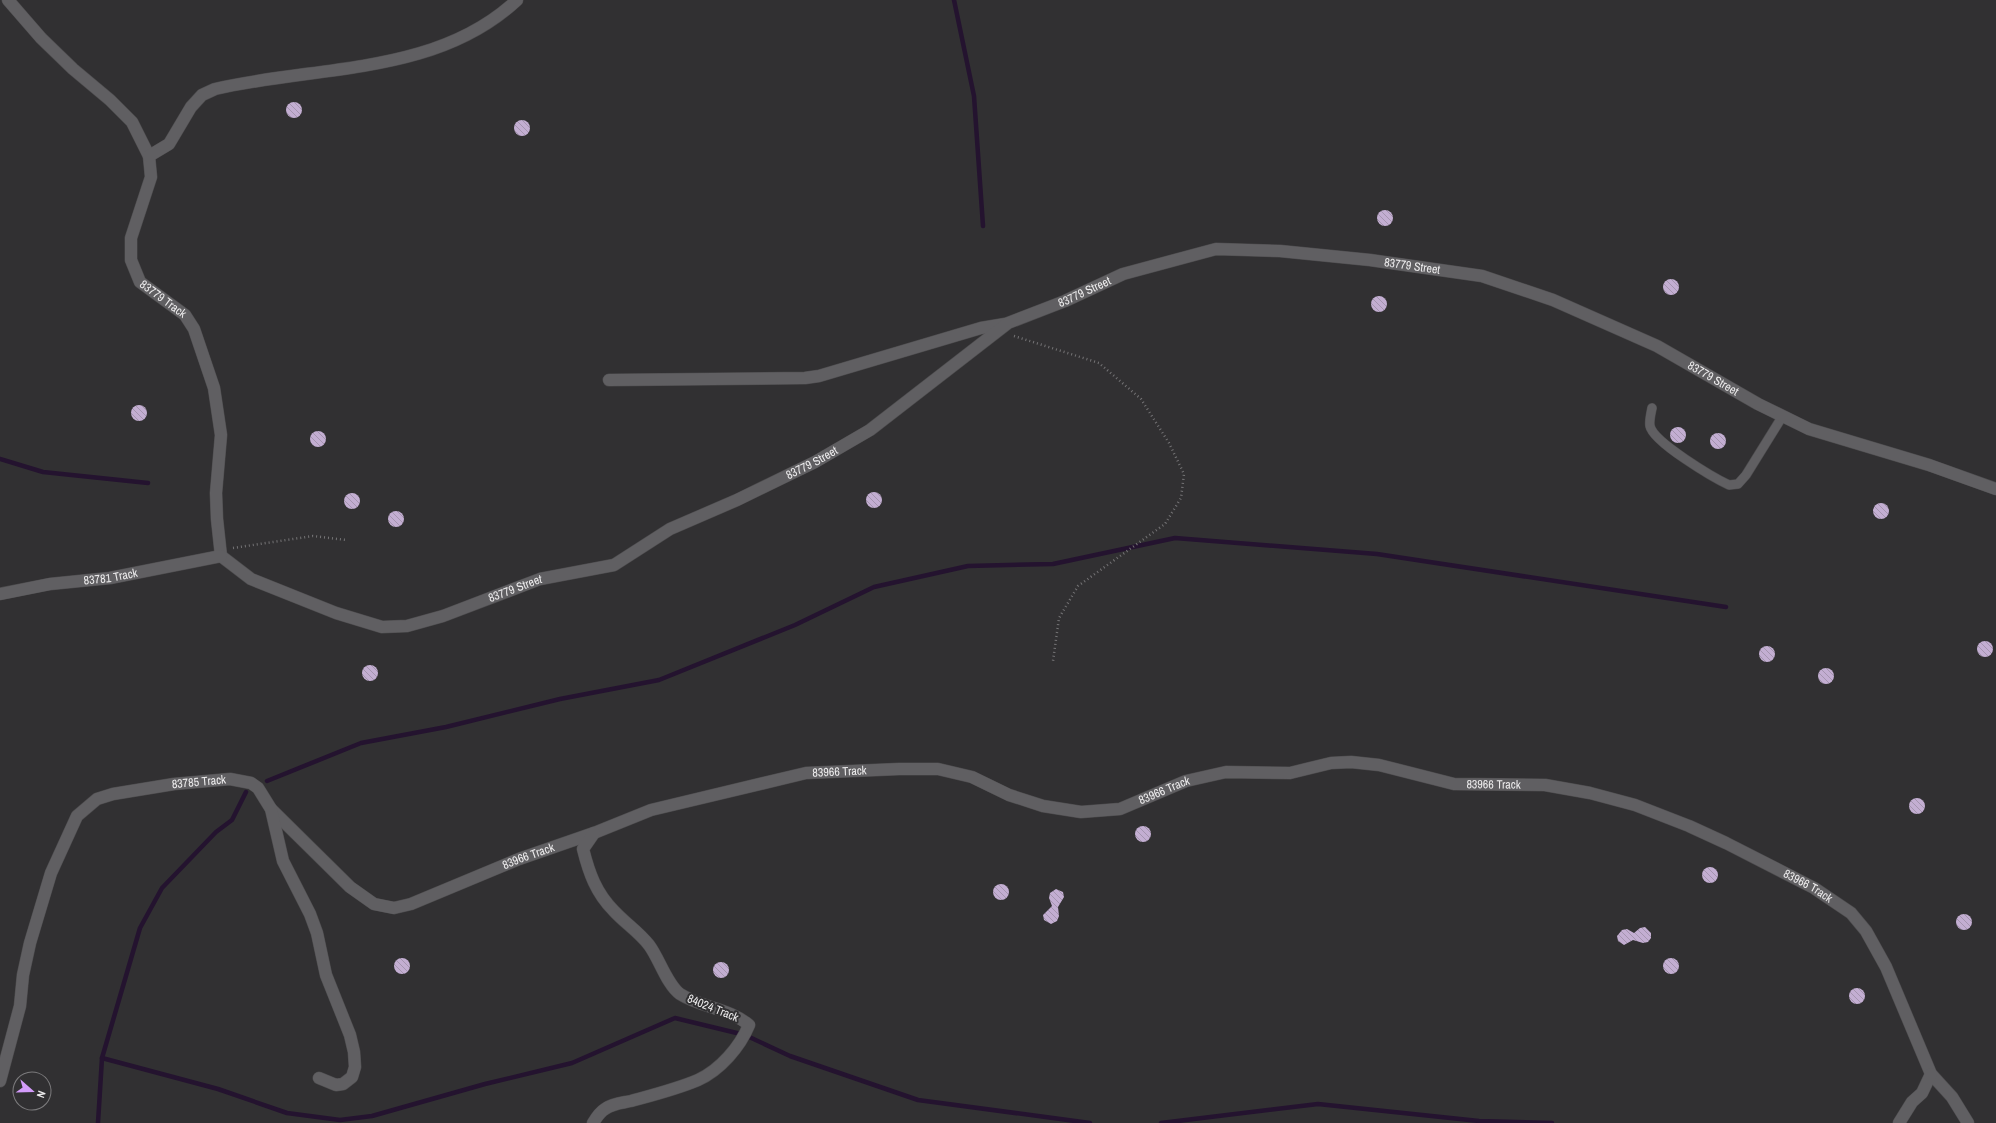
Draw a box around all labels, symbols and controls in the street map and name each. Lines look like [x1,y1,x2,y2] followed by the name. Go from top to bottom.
[1383,254,1442,278] street label: 83779 Street
[1056,273,1114,311] street label: 83779 Street
[137,276,190,321] street label: 83779 Track
[1685,357,1742,399] street label: 83779 Street
[783,442,841,483] street label: 83779 Street
[83,565,139,589] street label: 83781 Track
[486,571,543,606] street label: 83779 Street
[812,762,867,781] street label: 83966 Track
[171,771,227,792] street label: 83785 Track
[1136,772,1191,808] street label: 83966 Track
[1466,776,1521,793] street label: 83966 Track
[500,839,557,873] street label: 83966 Track
[1781,866,1836,906] street label: 83966 Track
[685,990,741,1026] street label: 84024 Track
[12,1071,52,1111] north arrow
[34,1089,49,1100] text: N

